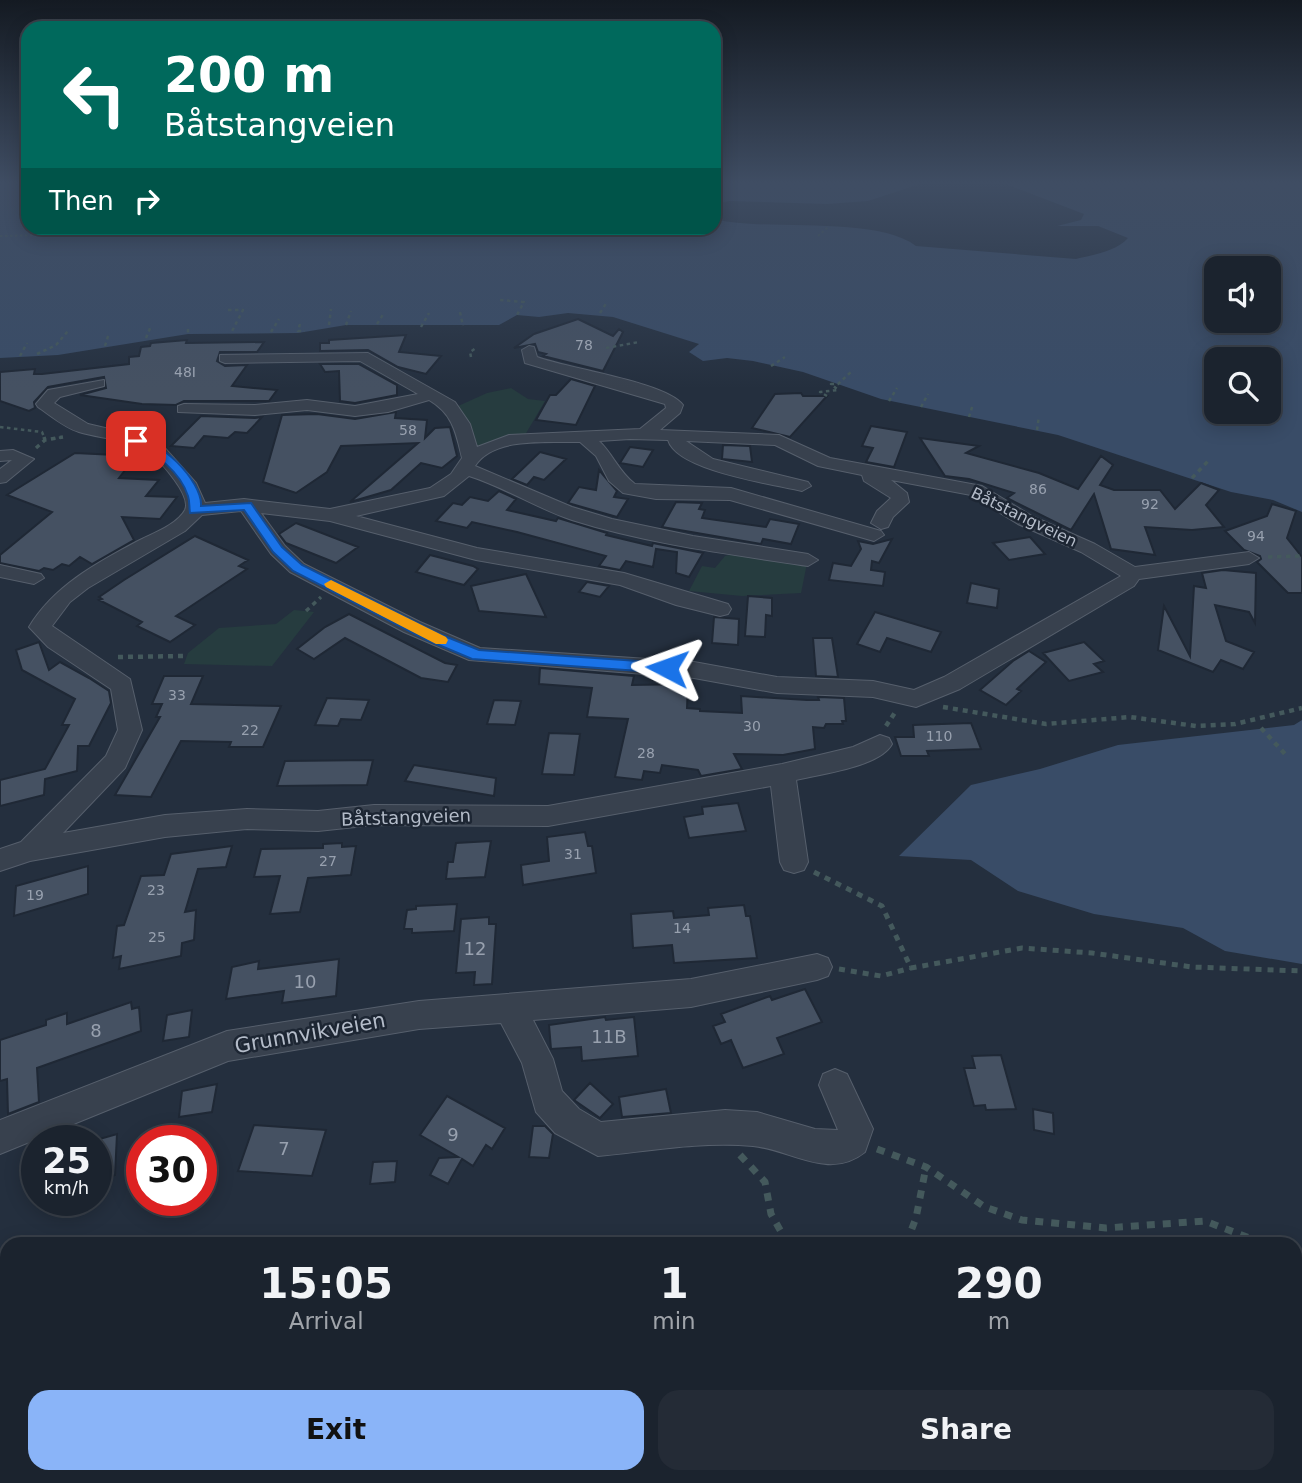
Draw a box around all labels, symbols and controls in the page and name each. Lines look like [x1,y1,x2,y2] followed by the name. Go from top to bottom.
[164,47,334,104] text: 200 m
[49,49,140,140] icon: left
[164,106,395,144] text: Båtstangveien
[128,182,166,220] icon: right
[49,186,114,216] text: Then
[1204,256,1281,424] map controls
[1204,256,1281,333] button: sound
[575,337,593,353] house number: 78
[1204,347,1281,424] button: search
[174,364,196,380] house number: 48I
[106,411,166,471] pin
[117,422,155,460] icon: arrive
[399,422,417,438] house number: 58
[1029,481,1047,497] house number: 86
[968,483,1080,551] street label: Båtstangveien
[1141,496,1159,512] house number: 92
[1247,528,1265,544] house number: 94
[630,631,704,705] position arrow
[168,687,186,703] house number: 33
[743,718,761,734] house number: 30
[241,722,259,738] house number: 22
[926,728,952,744] house number: 110
[637,745,655,761] house number: 28
[341,804,471,830] street label: Båtstangveien
[564,846,582,862] house number: 31
[319,853,337,869] house number: 27
[147,882,165,898] house number: 23
[26,887,44,903] house number: 19
[673,920,691,936] house number: 14
[148,929,166,945] house number: 25
[464,938,486,959] house number: 12
[294,971,316,992] house number: 10
[233,1008,387,1058] street label: Grunnvikveien
[90,1020,102,1041] house number: 8
[591,1026,627,1047] house number: 11B
[447,1124,459,1145] house number: 9
[126,1125,217,1216] speed limit sign: 30
[278,1138,290,1159] house number: 7
[42,1141,91,1181] text: 25
[44,1177,89,1198] text: km/h
[259,1259,393,1308] text: 15:05
[659,1259,689,1308] text: 1
[955,1259,1043,1308] text: 290
[289,1308,364,1334] text: Arrival
[652,1308,696,1334] text: min
[988,1308,1010,1334] text: m
[28,1390,644,1470] button: Exit
[658,1390,1274,1470] button: Share

